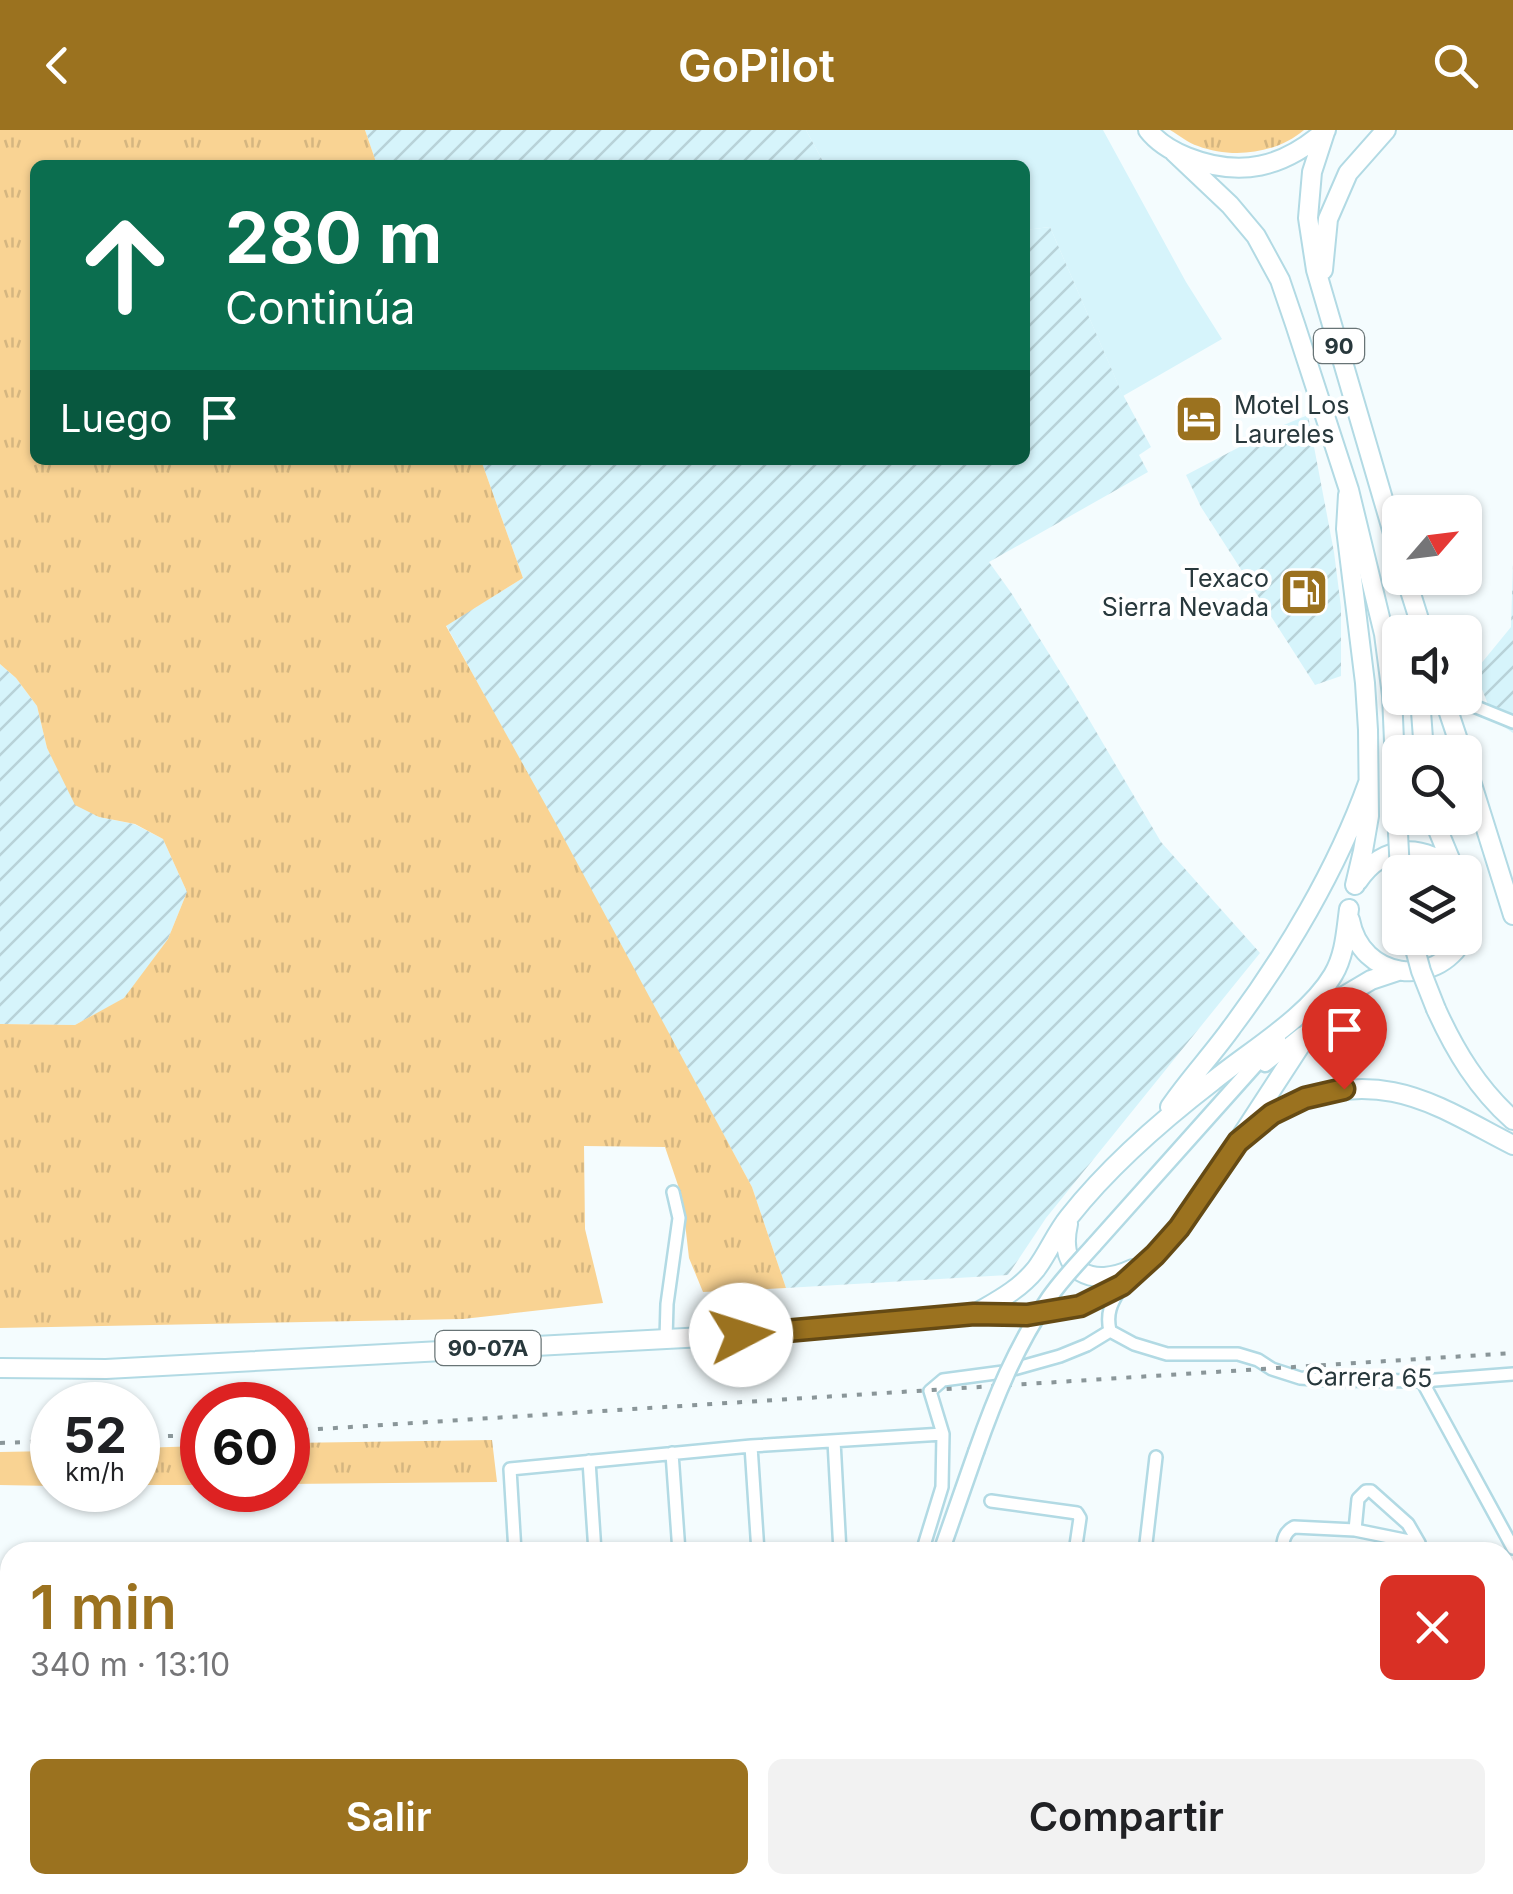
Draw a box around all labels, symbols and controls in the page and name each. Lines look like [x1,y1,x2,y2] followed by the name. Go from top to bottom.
[30,38,85,93] icon: back
[678,38,835,93] text: GoPilot
[1428,38,1483,93] icon: search
[225,195,442,280] text: 280 m
[60,200,190,330] icon: ahead
[225,280,416,335] text: Continúa
[1314,329,1364,363] road number: 90
[192,390,247,445] icon: arrive
[1234,390,1350,449] place label: Motel Los Laureles
[1173,393,1225,445] hotel icon: Motel Los Laureles
[60,395,172,441] text: Luego
[1382,495,1482,595] north arrow
[1382,495,1482,955] map controls
[1102,563,1269,622] place label: Texaco Sierra Nevada
[1278,566,1330,618] fuel station icon: Texaco Sierra Nevada
[1382,615,1482,715] button: sound
[1382,735,1482,835] button: search
[1382,855,1482,955] button: layers
[1302,987,1387,1090] pin
[1317,1002,1372,1057] icon: arrive
[689,1283,793,1387] position arrow
[436,1331,540,1365] road number: 90-07A
[1305,1361,1433,1393] street label: Carrera 65
[180,1382,310,1512] speed limit sign: 60
[63,1405,127,1465] text: 52
[65,1457,125,1487] text: km/h
[30,1571,177,1643] text: 1 min
[1380,1575,1485,1680] button: close
[30,1645,230,1684] text: 340 m · 13:10
[30,1759,748,1874] button: Salir
[768,1759,1485,1874] button: Compartir

